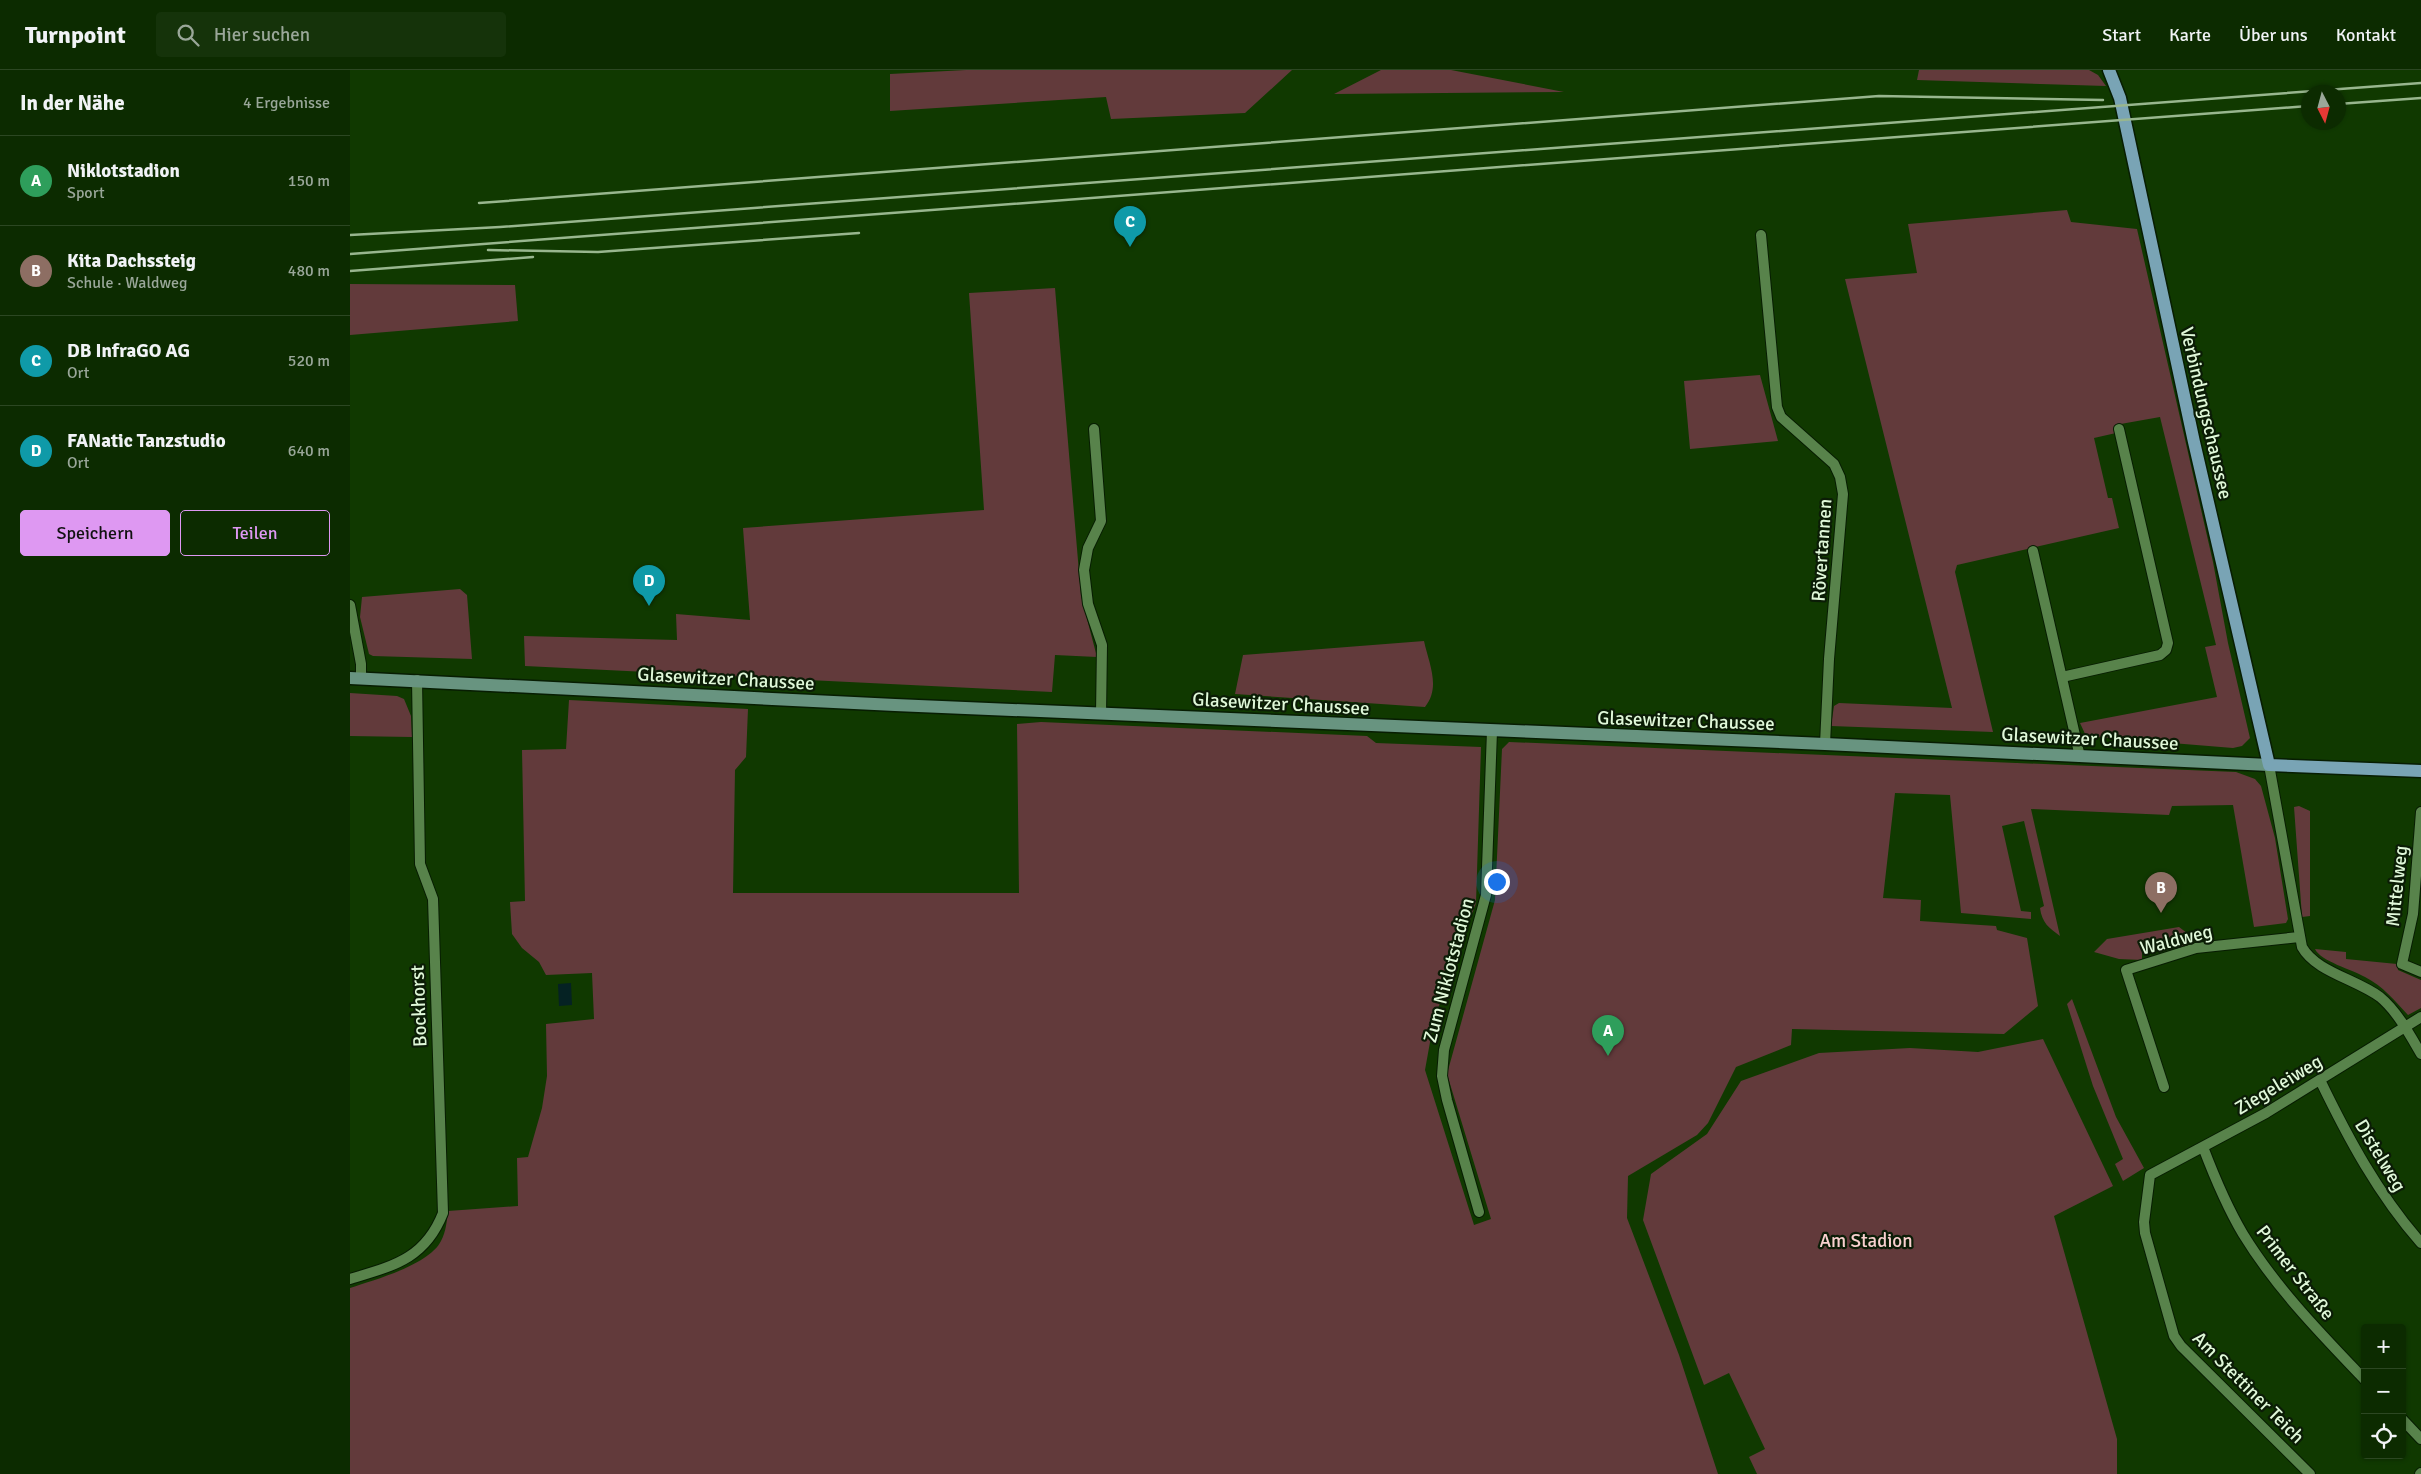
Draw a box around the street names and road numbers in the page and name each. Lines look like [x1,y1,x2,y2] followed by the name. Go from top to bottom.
[2175,325,2238,502] street label: Verbindungschaussee
[1806,498,1838,602] street label: Rövertannen
[637,662,815,696] street label: Glasewitzer Chaussee
[1192,687,1370,721] street label: Glasewitzer Chaussee
[1597,706,1775,736] street label: Glasewitzer Chaussee
[2001,722,2179,756] street label: Glasewitzer Chaussee
[2381,844,2413,928] street label: Mittelweg
[1418,895,1480,1045] street label: Zum Niklotstadion
[2138,919,2215,961] street label: Waldweg
[406,964,432,1047] street label: Bockhorst
[2230,1049,2327,1120] street label: Ziegeleiweg
[2349,1115,2411,1196] street label: Distelweg
[2251,1220,2340,1325] street label: Primer Straße
[2187,1327,2309,1449] street label: Am Stettiner Teich

